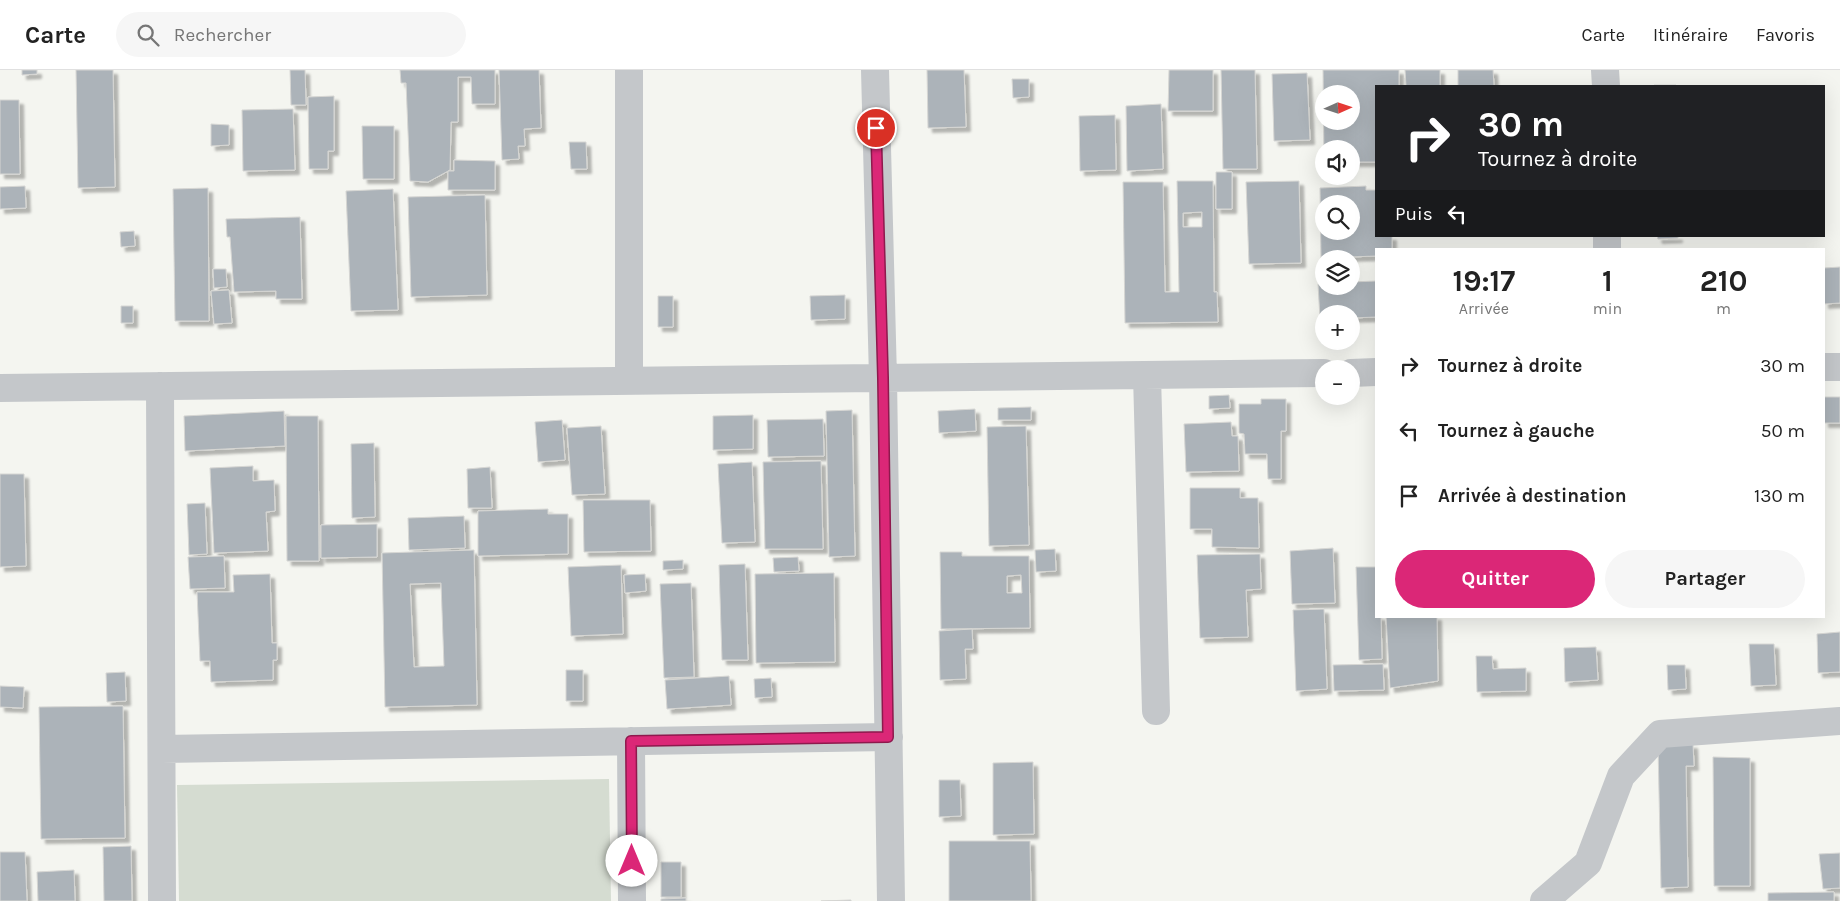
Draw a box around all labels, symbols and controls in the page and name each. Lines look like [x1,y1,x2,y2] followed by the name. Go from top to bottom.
[116,12,466,57] search box
[25,21,86,49] text: Carte
[134,21,162,49] icon: search
[174,24,271,46] text: Rechercher
[1582,24,1625,46] text: Carte
[1653,24,1728,46] text: Itinéraire
[1756,24,1815,46] text: Favoris
[1315,85,1360,130] north arrow
[1315,85,1360,405] map controls
[1478,104,1564,145] text: 30 m
[1395,105,1460,170] icon: right
[855,107,897,149] pin
[862,114,890,142] icon: arrive
[1315,140,1360,185] button: sound
[1478,146,1637,172] text: Tournez à droite
[1315,195,1360,240] button: search
[1443,200,1471,228] icon: left
[1395,203,1433,225] text: Puis
[1315,250,1360,295] button: layers
[1453,263,1515,299] text: 19:17
[1602,263,1613,299] text: 1
[1700,263,1747,299] text: 210
[1459,299,1509,318] text: Arrivée
[1593,299,1622,318] text: min
[1716,299,1731,318] text: m
[1315,305,1360,350] button: +
[1395,352,1423,380] icon: right
[1438,355,1582,377] text: Tournez à droite
[1760,355,1805,377] text: 30 m
[1315,360,1360,405] button: −
[1395,417,1423,445] icon: left
[1438,420,1595,442] text: Tournez à gauche
[1761,420,1805,442] text: 50 m
[1395,482,1423,510] icon: arrive
[1438,485,1627,507] text: Arrivée à destination
[1754,485,1805,507] text: 130 m
[1395,550,1595,608] button: Quitter
[1605,550,1805,608] button: Partager
[605,834,657,886] position arrow

